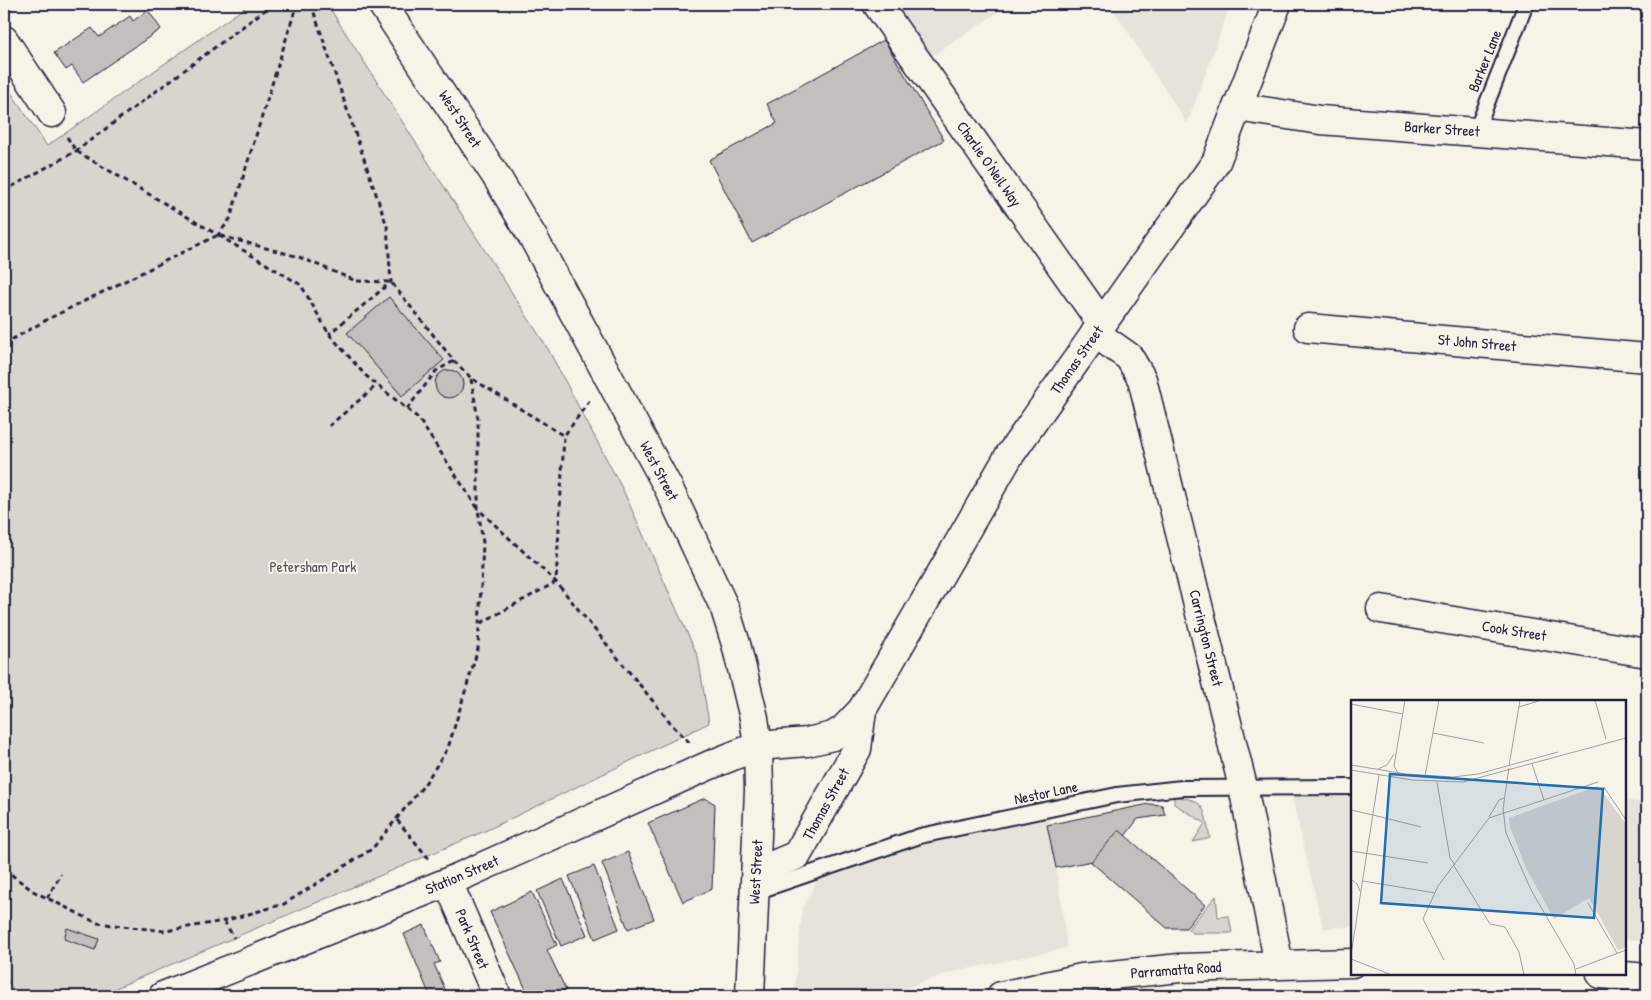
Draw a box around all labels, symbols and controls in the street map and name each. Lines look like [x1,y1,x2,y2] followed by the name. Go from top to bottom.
[1463,27,1506,95] street label: Barker Lane
[434,86,487,152] street label: West Street
[1404,115,1481,142] street label: Barker Street
[952,117,1027,211] street label: Charlie O'Neil Way
[1045,320,1108,398] street label: Thomas Street
[1437,329,1518,356] street label: St John Street
[635,437,684,505] street label: West Street
[270,556,356,577] park label: Petersham Park
[1184,587,1229,689] street label: Carrington Street
[1480,615,1549,646] street label: Cook Street
[1351,700,1626,975] inset map
[797,763,854,844] street label: Thomas Street
[1012,776,1080,809] street label: Nestor Lane
[743,838,768,905] street label: West Street
[422,849,502,899] street label: Station Street
[450,905,495,973] street label: Park Street
[1130,956,1222,983] street label: Parramatta Road

